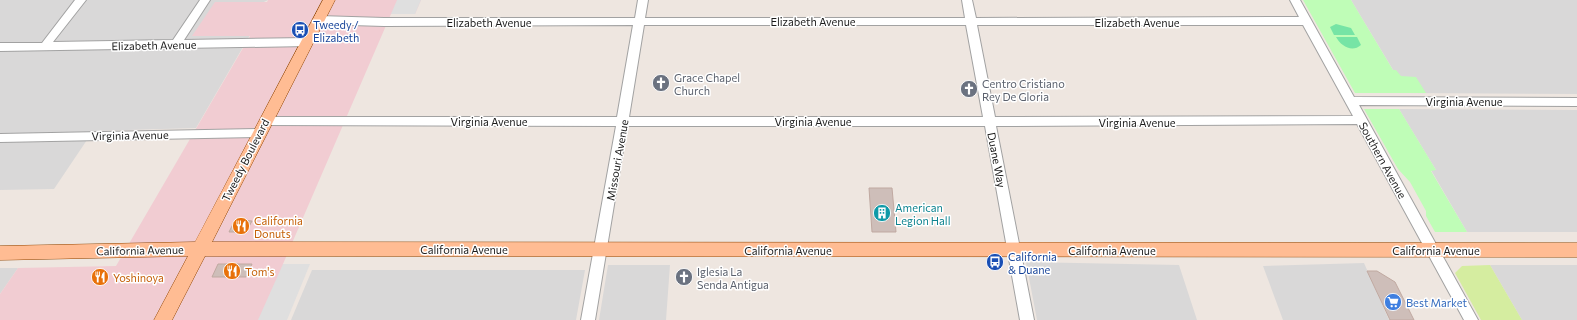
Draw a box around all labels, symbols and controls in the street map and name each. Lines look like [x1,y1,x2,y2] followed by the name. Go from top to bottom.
[770,15,856,28] street label: Elizabeth Avenue
[446,16,532,29] street label: Elizabeth Avenue
[1094,16,1180,29] street label: Elizabeth Avenue
[313,18,359,44] place label: Tweedy / Elizabeth
[290,20,310,40] bus stop icon: Tweedy / Elizabeth
[111,38,197,52] street label: Elizabeth Avenue
[674,71,740,97] place label: Grace Chapel Church
[651,73,671,93] church icon: Grace Chapel Church
[982,77,1065,103] place label: Centro Cristiano Rey De Gloria
[959,79,979,99] church icon: Centro Cristiano Rey De Gloria
[1425,95,1503,108] street label: Virginia Avenue
[450,115,528,128] street label: Virginia Avenue
[774,115,852,128] street label: Virginia Avenue
[1098,116,1176,129] street label: Virginia Avenue
[219,117,271,203] street label: Tweedy Boulevard
[603,118,631,202] street label: Missouri Avenue
[1357,120,1409,201] street label: Southern Avenue
[91,128,169,142] street label: Virginia Avenue
[985,131,1009,189] street label: Duane Way
[895,201,950,227] place label: American Legion Hall
[872,203,892,223] building icon: American Legion Hall
[254,214,303,240] place label: California Donuts
[231,216,251,236] restaurant icon: California Donuts
[96,243,184,257] street label: California Avenue
[420,243,508,256] street label: California Avenue
[744,244,832,257] street label: California Avenue
[1068,244,1156,257] street label: California Avenue
[1392,244,1480,257] street label: California Avenue
[1008,250,1057,276] place label: California & Duane
[985,252,1005,272] bus stop icon: California & Duane
[222,261,242,281] restaurant icon: Tom's
[245,265,275,278] place label: Tom's
[697,265,769,291] place label: Iglesia La Senda Antigua
[90,267,110,287] restaurant icon: Yoshinoya
[674,267,694,287] church icon: Iglesia La Senda Antigua
[113,271,164,284] place label: Yoshinoya
[1383,292,1403,312] supermarket icon: Best Market
[1406,296,1467,309] place label: Best Market

